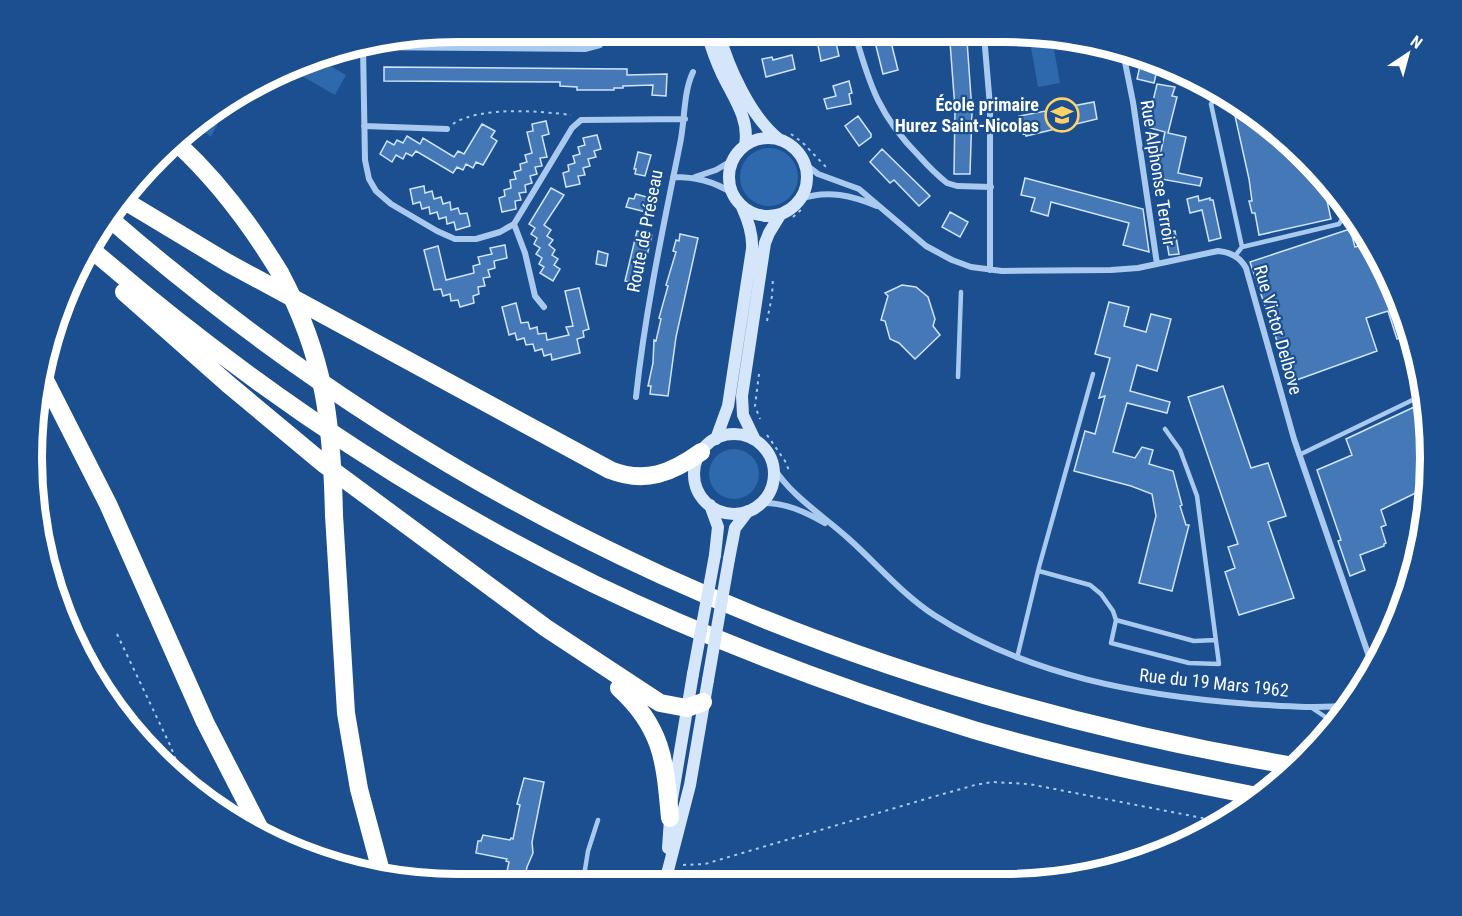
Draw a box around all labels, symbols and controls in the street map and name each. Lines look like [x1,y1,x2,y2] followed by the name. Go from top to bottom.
[1378,24,1438,84] north arrow
[1407,32,1426,53] text: N
[895,94,1039,136] place label: École primaire Hurez Saint-Nicolas
[1044,97,1080,133] school or university icon: École primaire Hurez Saint-Nicolas
[1137,98,1180,248] street label: Rue Alphonse Terroir
[622,168,667,294] street label: Route de Préseau
[1250,263,1307,397] street label: Rue Victor Delbove
[1138,664,1290,701] street label: Rue du 19 Mars 1962

